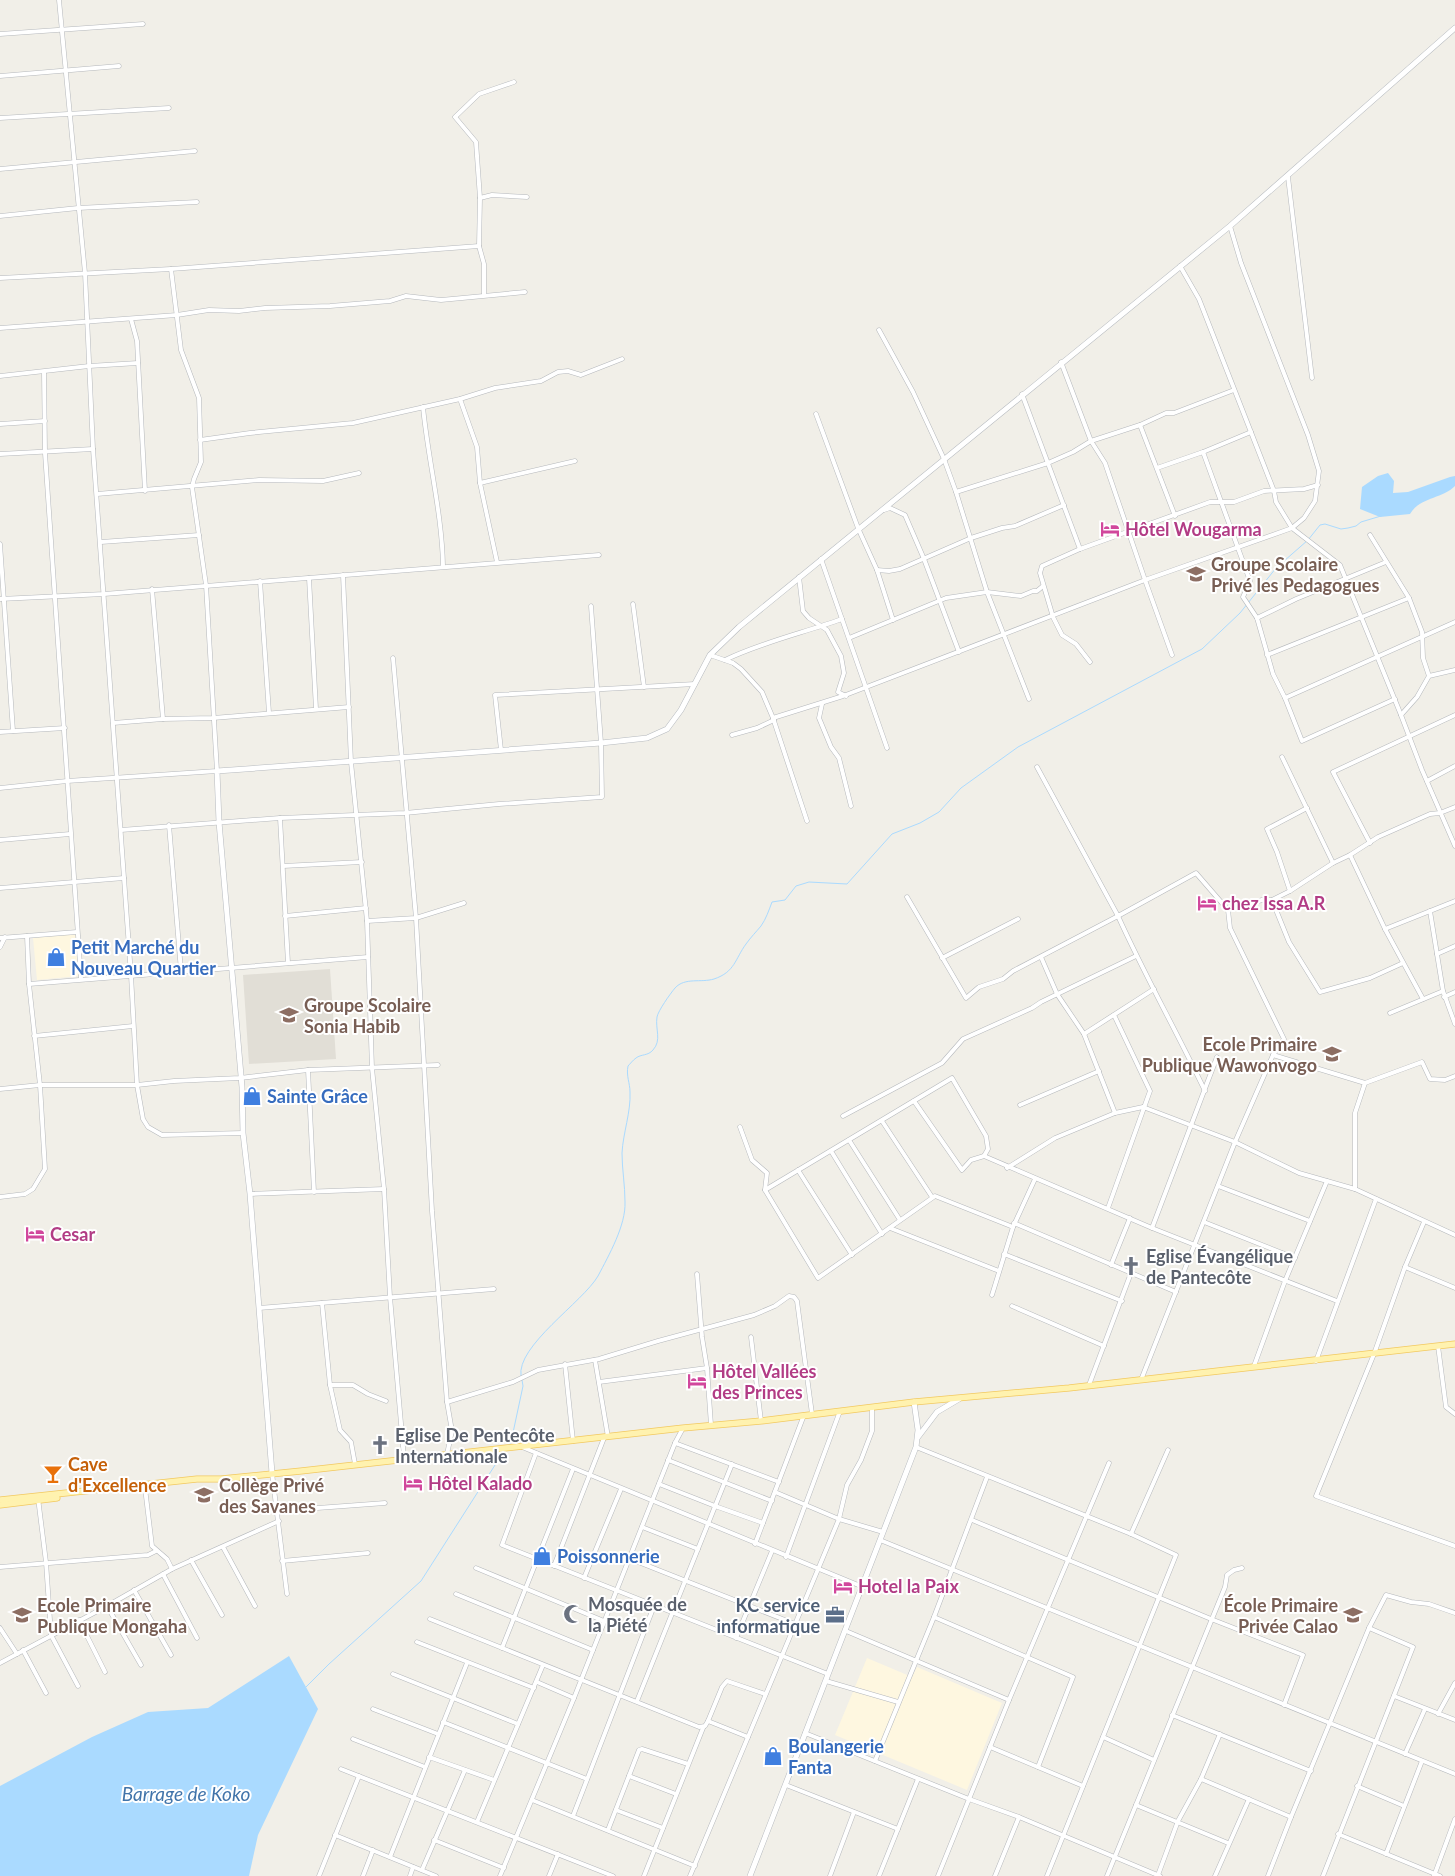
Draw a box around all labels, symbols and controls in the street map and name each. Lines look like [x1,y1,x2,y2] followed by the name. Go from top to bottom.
[1099,518,1121,540] hotel icon: Hôtel Wougarma
[1125,518,1262,540] place label: Hôtel Wougarma
[1211,553,1379,596] place label: Groupe Scolaire Privé les Pedagogues
[1185,563,1207,585] school or university icon: Groupe Scolaire Privé les Pedagogues
[1196,892,1218,914] hotel icon: chez Issa A.R
[1222,892,1326,914] place label: chez Issa A.R
[71,936,216,979] place label: Petit Marché du Nouveau Quartier
[45,946,67,968] shop icon: Petit Marché du Nouveau Quartier
[304,994,431,1037] place label: Groupe Scolaire Sonia Habib
[278,1004,300,1026] school or university icon: Groupe Scolaire Sonia Habib
[1142,1033,1317,1076] place label: Ecole Primaire Publique Wawonvogo
[1321,1043,1343,1065] school or university icon: Ecole Primaire Publique Wawonvogo
[241,1085,263,1107] shop icon: Sainte Grâce
[267,1085,368,1107] place label: Sainte Grâce
[24,1223,46,1245] hotel icon: Cesar
[50,1223,95,1245] place label: Cesar
[1146,1245,1294,1288] place label: Eglise Évangélique de Pantecôte
[1120,1255,1142,1277] church icon: Eglise Évangélique de Pantecôte
[712,1360,817,1403] place label: Hôtel Vallées des Princes
[686,1370,708,1392] hotel icon: Hôtel Vallées des Princes
[395,1424,555,1467] place label: Eglise De Pentecôte Internationale
[369,1434,391,1456] church icon: Eglise De Pentecôte Internationale
[68,1453,167,1496] place label: Cave d'Excellence
[42,1463,64,1485] bar icon: Cave d'Excellence
[402,1472,424,1494] hotel icon: Hôtel Kalado
[428,1472,532,1494] place label: Hôtel Kalado
[219,1474,324,1517] place label: Collège Privé des Savanes
[193,1484,215,1506] school or university icon: Collège Privé des Savanes
[531,1545,553,1567] shop icon: Poissonnerie
[557,1545,660,1567] place label: Poissonnerie
[832,1575,854,1597] hotel icon: Hotel la Paix
[858,1575,959,1597] place label: Hotel la Paix
[588,1593,687,1636] place label: Mosquée de la Piété
[37,1594,187,1637] place label: Ecole Primaire Publique Mongaha
[717,1594,820,1637] place label: KC service informatique
[1224,1594,1338,1637] place label: École Primaire Privée Calao
[562,1603,584,1625] mosque icon: Mosquée de la Piété
[11,1604,33,1626] school or university icon: Ecole Primaire Publique Mongaha
[824,1604,846,1626] office icon: KC service informatique
[1342,1604,1364,1626] school or university icon: École Primaire Privée Calao
[788,1735,884,1778] place label: Boulangerie Fanta
[762,1745,784,1767] shop icon: Boulangerie Fanta
[122,1782,250,1805] water label: Barrage de Koko

